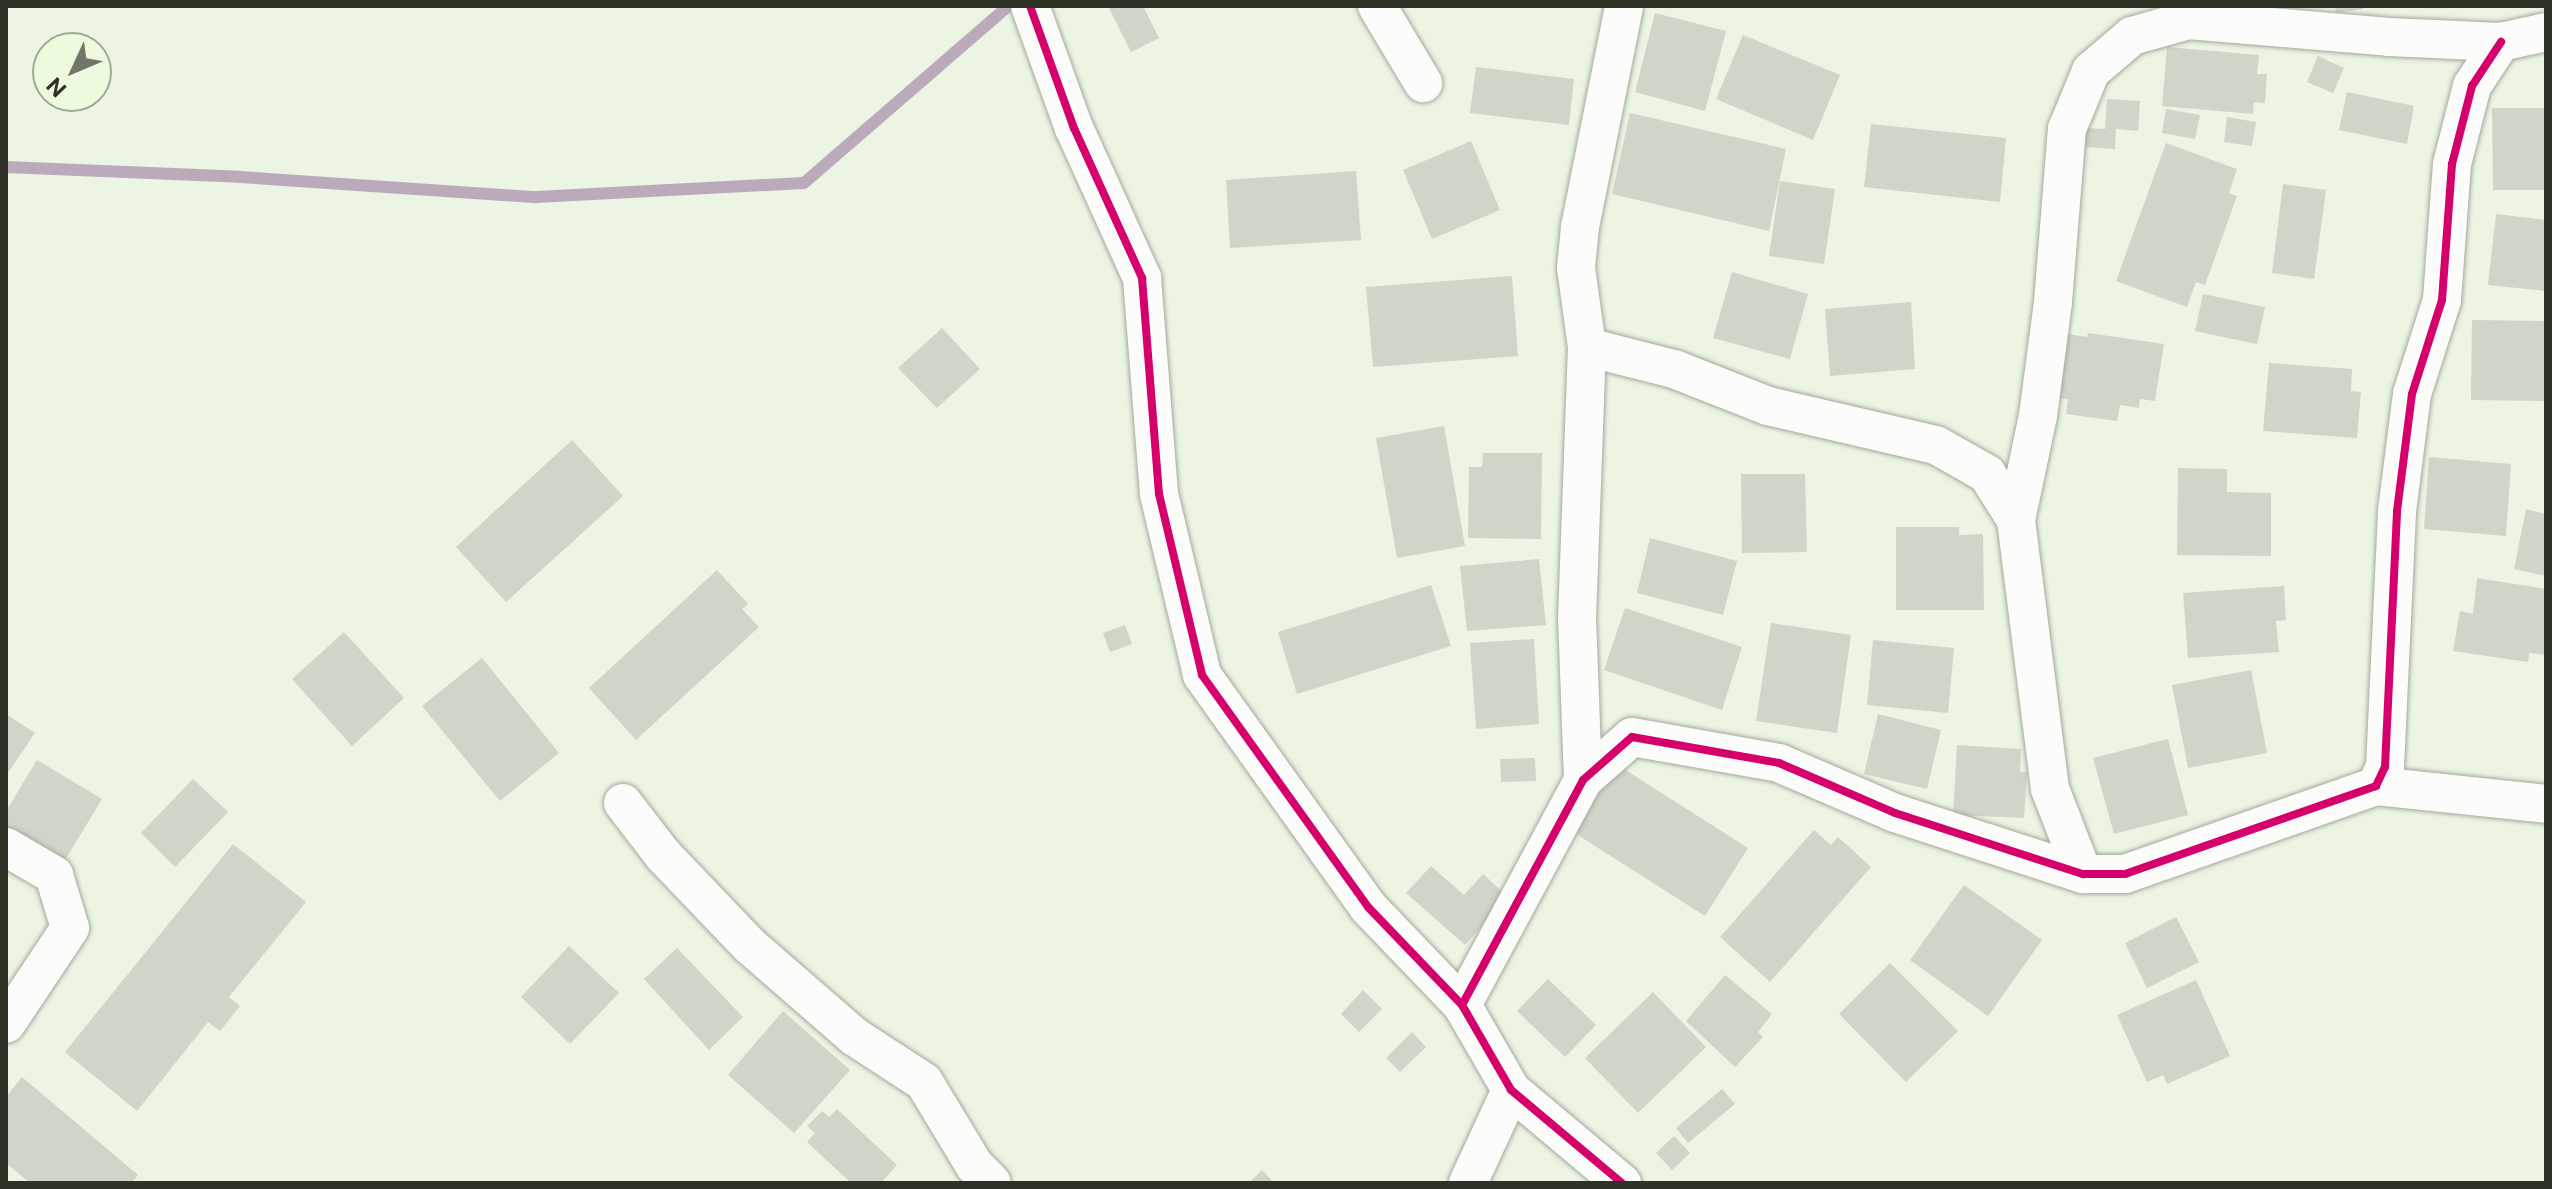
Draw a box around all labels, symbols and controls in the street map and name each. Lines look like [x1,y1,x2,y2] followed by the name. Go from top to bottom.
[32,32,112,112] north arrow
[41,72,72,103] text: N

